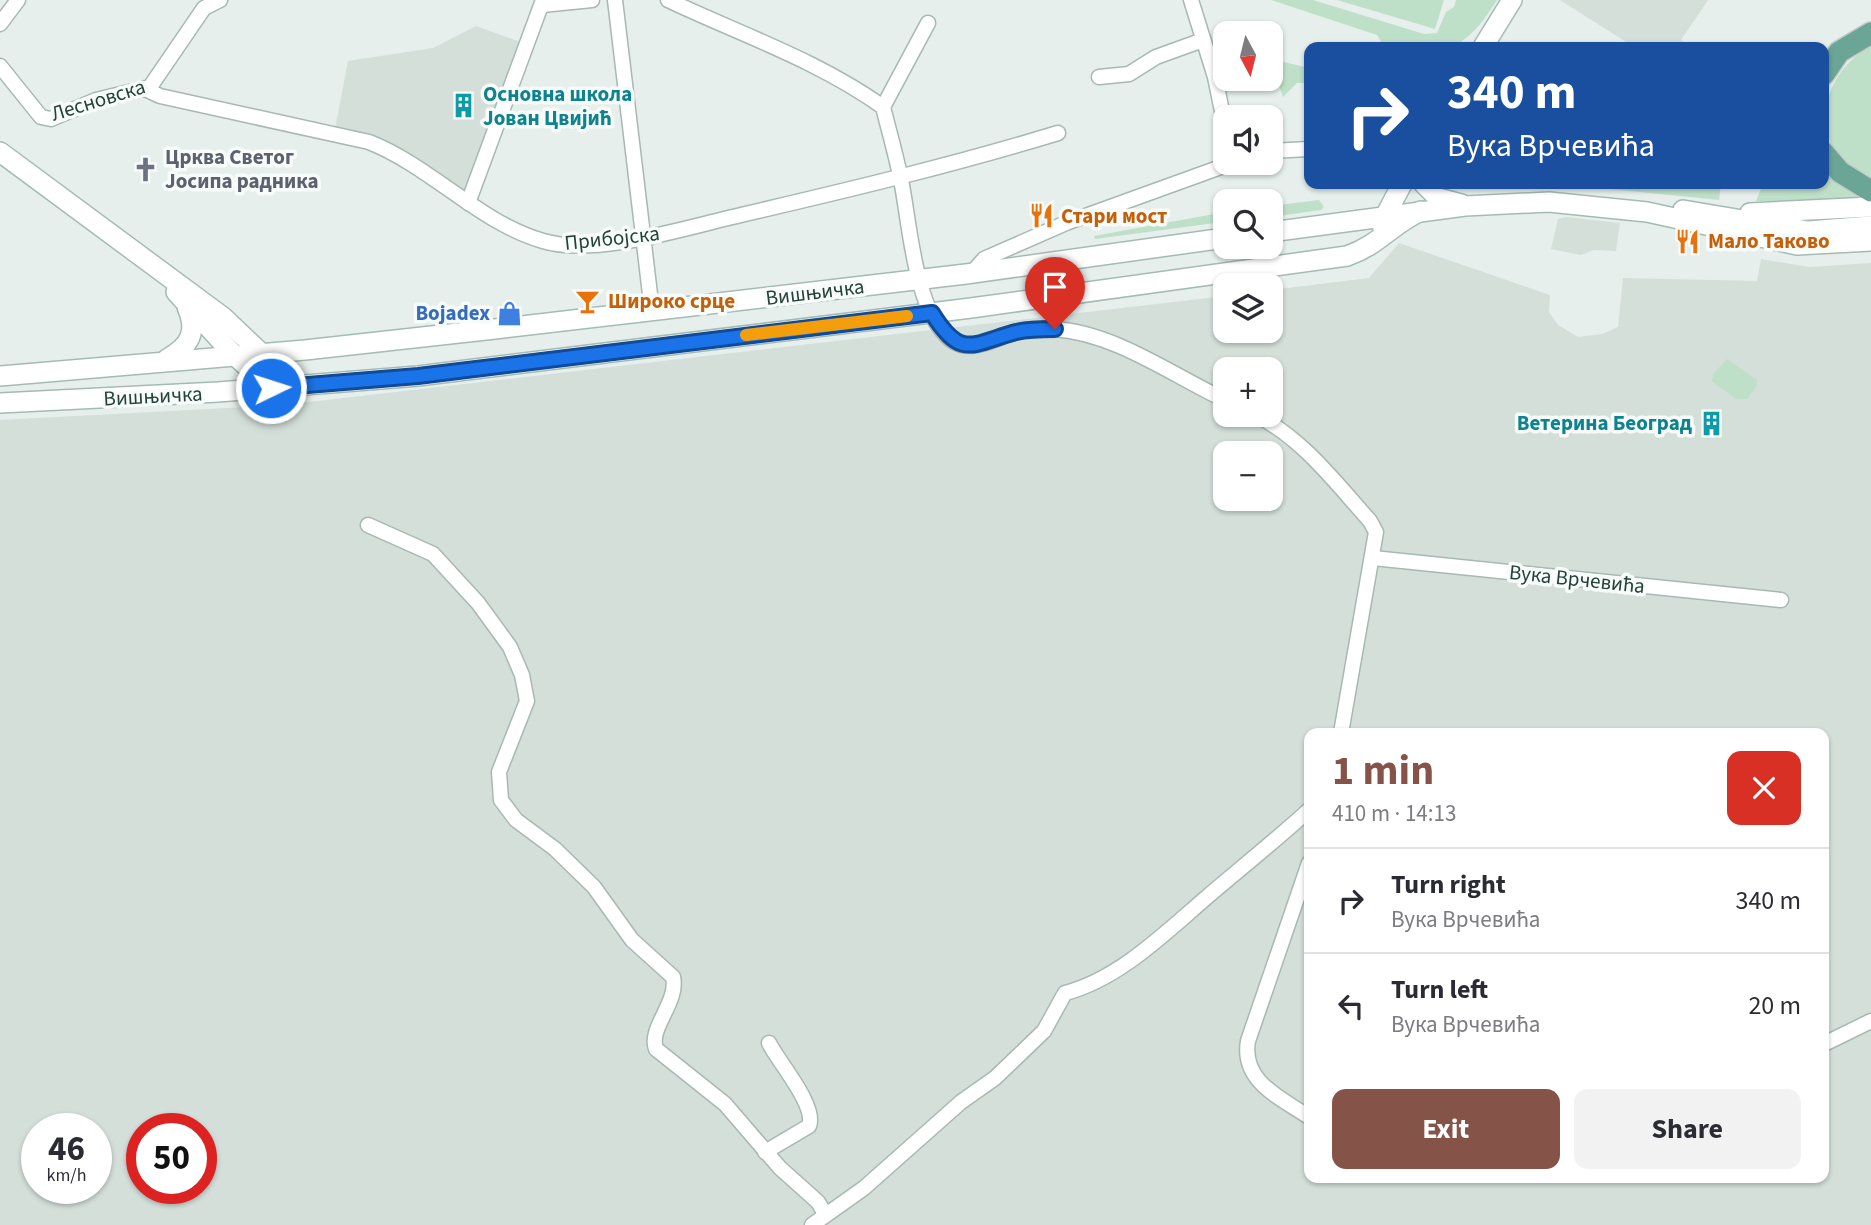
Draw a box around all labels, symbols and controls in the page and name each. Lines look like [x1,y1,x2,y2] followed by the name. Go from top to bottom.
[1213,21,1283,91] north arrow
[1213,21,1283,511] map controls
[1447,58,1576,128] text: 340 m
[1332,70,1423,161] icon: right
[47,71,149,129] street label: Лесновска
[483,79,632,133] place label: Основна школа Јован Цвијић
[449,92,477,120] building icon: Основна школа Јован Цвијић
[1213,105,1283,175] button: sound
[1447,123,1655,169] text: Вука Врчевића
[165,142,319,196] place label: Црква Светог Јосипа радника
[131,155,159,183] church icon: Црква Светог Јосипа радника
[1213,189,1283,259] button: search
[1061,201,1167,231] place label: Стари мост
[1027,202,1055,230] restaurant icon: Стари мост
[563,218,661,258] street label: Прибојска
[1708,226,1830,256] place label: Мало Таково
[1674,227,1702,255] restaurant icon: Мало Таково
[1025,257,1085,329] pin
[1036,268,1074,306] icon: arrive
[764,271,866,313] street label: Вишњичка
[1213,273,1283,343] button: layers
[608,286,735,316] place label: Широко срце
[574,287,602,315] bar icon: Широко срце
[415,298,490,328] place label: Bojadex
[496,299,524,327] shop icon: Bojadex
[234,351,308,425] position arrow
[1213,357,1283,427] button: +
[103,378,203,414] street label: Вишњичка
[1517,408,1693,438] place label: Ветерина Београд
[1698,409,1726,437] building icon: Ветерина Београд
[1213,441,1283,511] button: −
[1508,557,1646,601] street label: Вука Врчевића
[1332,741,1434,801] text: 1 min
[1727,751,1801,825] button: close
[1332,797,1456,830] text: 410 m · 14:13
[1391,866,1506,903] text: Turn right
[1332,882,1370,920] icon: right
[1735,882,1801,919] text: 340 m
[1391,903,1540,936] text: Вука Врчевића
[1391,971,1488,1008] text: Turn left
[1332,987,1370,1025] icon: left
[1748,987,1801,1024] text: 20 m
[1391,1008,1540,1041] text: Вука Врчевића
[1332,1089,1560,1169] button: Exit
[1574,1089,1801,1169] button: Share
[126,1113,217,1204] speed limit sign: 50
[48,1124,85,1174] text: 46
[47,1163,86,1188] text: km/h

